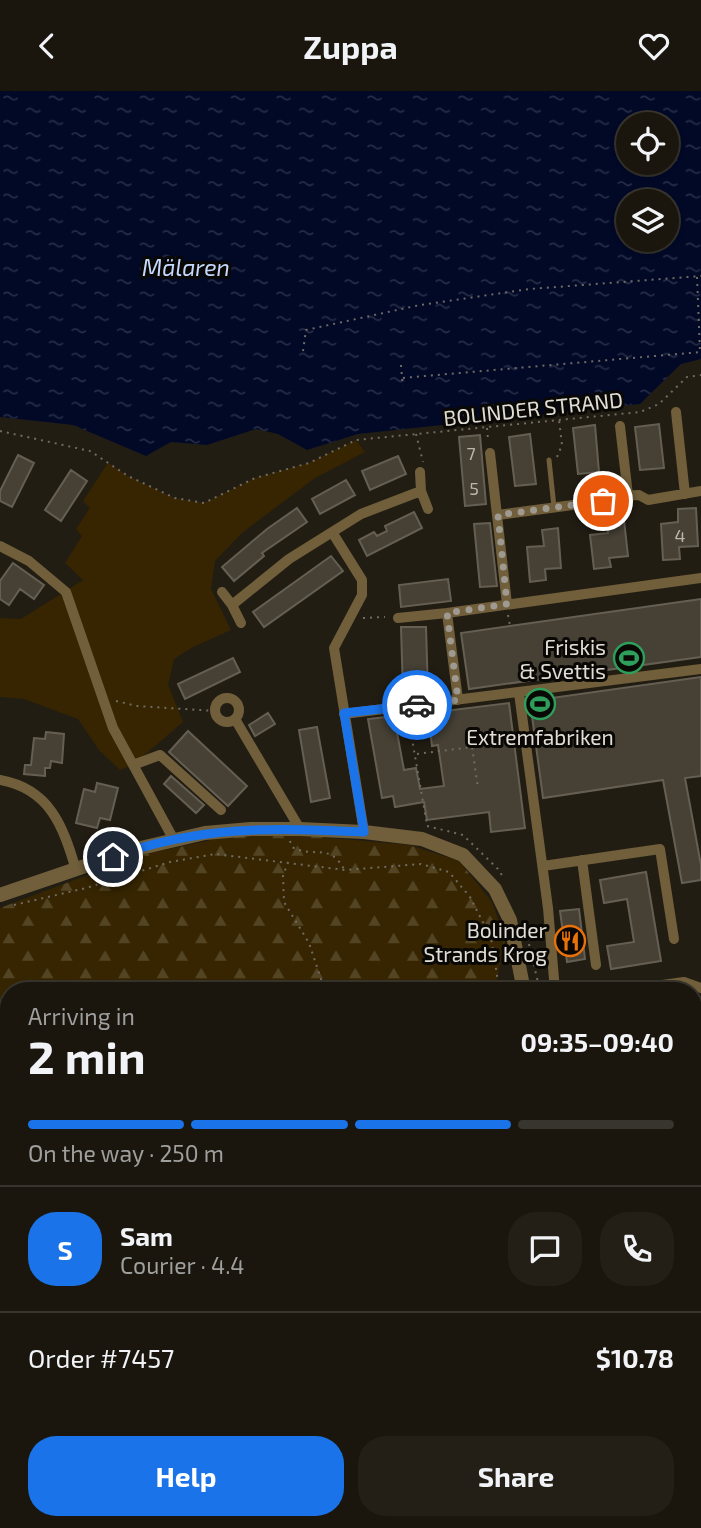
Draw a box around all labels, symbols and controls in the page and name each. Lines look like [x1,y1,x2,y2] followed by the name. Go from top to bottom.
[28,27,66,65] icon: back
[303,27,398,65] text: Zuppa
[635,27,673,65] icon: heart
[616,112,679,252] map controls
[616,112,679,175] button: locate
[616,189,679,252] button: layers
[142,253,230,281] water label: Mälaren
[442,386,624,430] street label: BOLINDER STRAND
[466,442,476,464] house number: 7
[573,471,633,531] pin
[469,477,479,499] house number: 5
[584,482,622,520] icon: bag
[674,524,686,546] house number: 4
[519,634,606,683] place label: Friskis & Svettis
[612,641,646,675] sports icon: Friskis & Svettis
[382,670,452,740] courier
[398,686,436,724] icon: car
[523,687,557,721] sports icon: Extremfabriken
[466,724,614,749] place label: Extremfabriken
[83,827,143,887] pin
[94,838,132,876] icon: home
[424,917,548,966] place label: Bolinder Strands Krog
[553,924,587,958] restaurant icon: Bolinder Strands Krog
[28,1002,135,1030] text: Arriving in
[521,1026,674,1057] text: 09:35–09:40
[28,1028,146,1083] text: 2 min
[28,1139,224,1167] text: On the way · 250 m
[508,1212,582,1286] button: chat
[600,1212,674,1286] button: phone
[120,1220,173,1251] text: Sam
[57,1234,73,1265] text: S
[120,1251,244,1279] text: Courier · 4.4
[28,1342,174,1373] text: Order #7457
[596,1342,674,1373] text: $10.78
[28,1436,344,1516] button: Help
[358,1436,674,1516] button: Share

